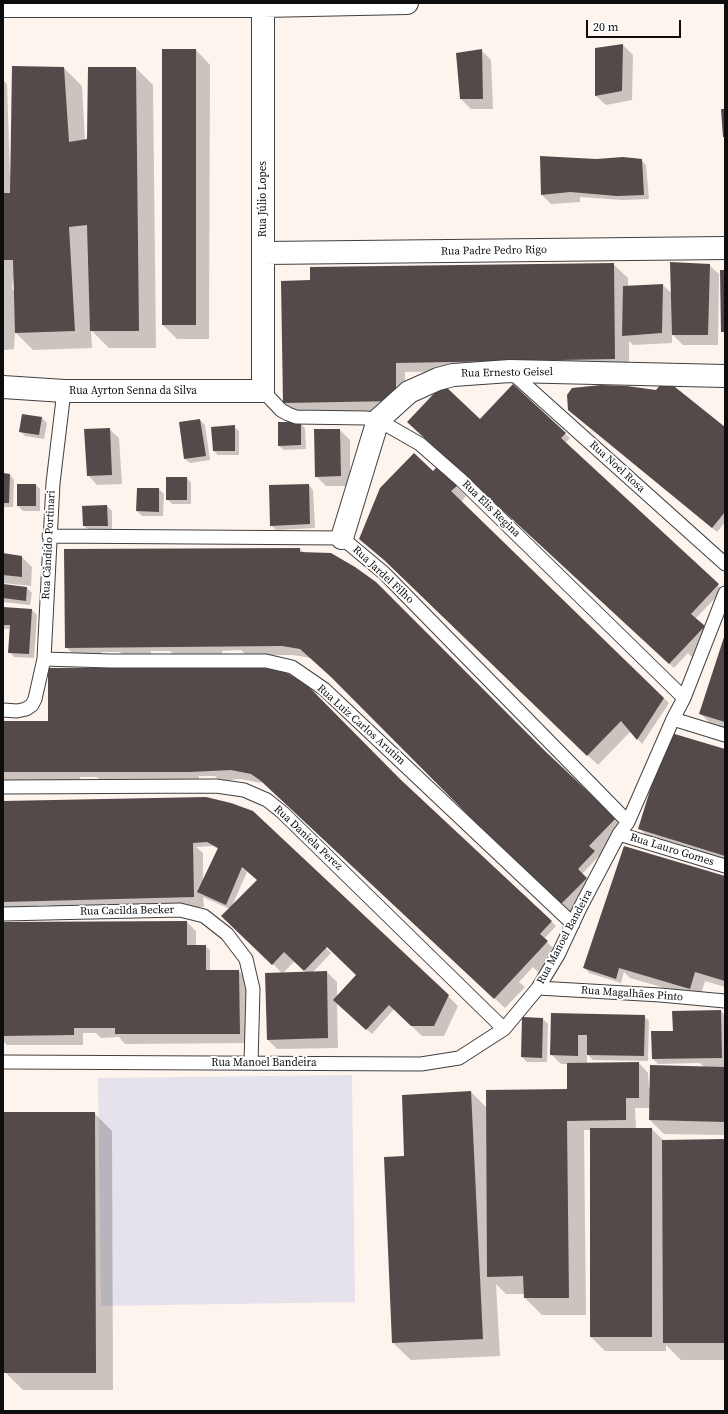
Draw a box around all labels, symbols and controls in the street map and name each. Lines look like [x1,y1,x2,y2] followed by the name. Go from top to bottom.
[588,12,683,38] scale bar
[593,19,619,35] text: 20 m
[256,161,270,237] street label: Rua Júlio Lopes
[441,243,547,259] street label: Rua Padre Pedro Rigo
[461,366,553,380] street label: Rua Ernesto Geisel
[69,384,197,398] street label: Rua Ayrton Senna da Silva
[586,439,648,495] street label: Rua Noel Rosa
[459,478,523,540] street label: Rua Elis Regina
[40,490,58,600] street label: Rua Cândido Portinari
[350,543,416,607] street label: Rua Jardel Filho
[314,682,408,768] street label: Rua Luiz Carlos Arutim
[271,803,345,873] street label: Rua Daniela Perez
[628,831,716,869] street label: Rua Lauro Gomes
[534,887,596,987] street label: Rua Manoel Bandeira
[80,904,174,918] street label: Rua Cacilda Becker
[580,984,684,1004] street label: Rua Magalhães Pinto
[211,1056,317,1070] street label: Rua Manoel Bandeira

